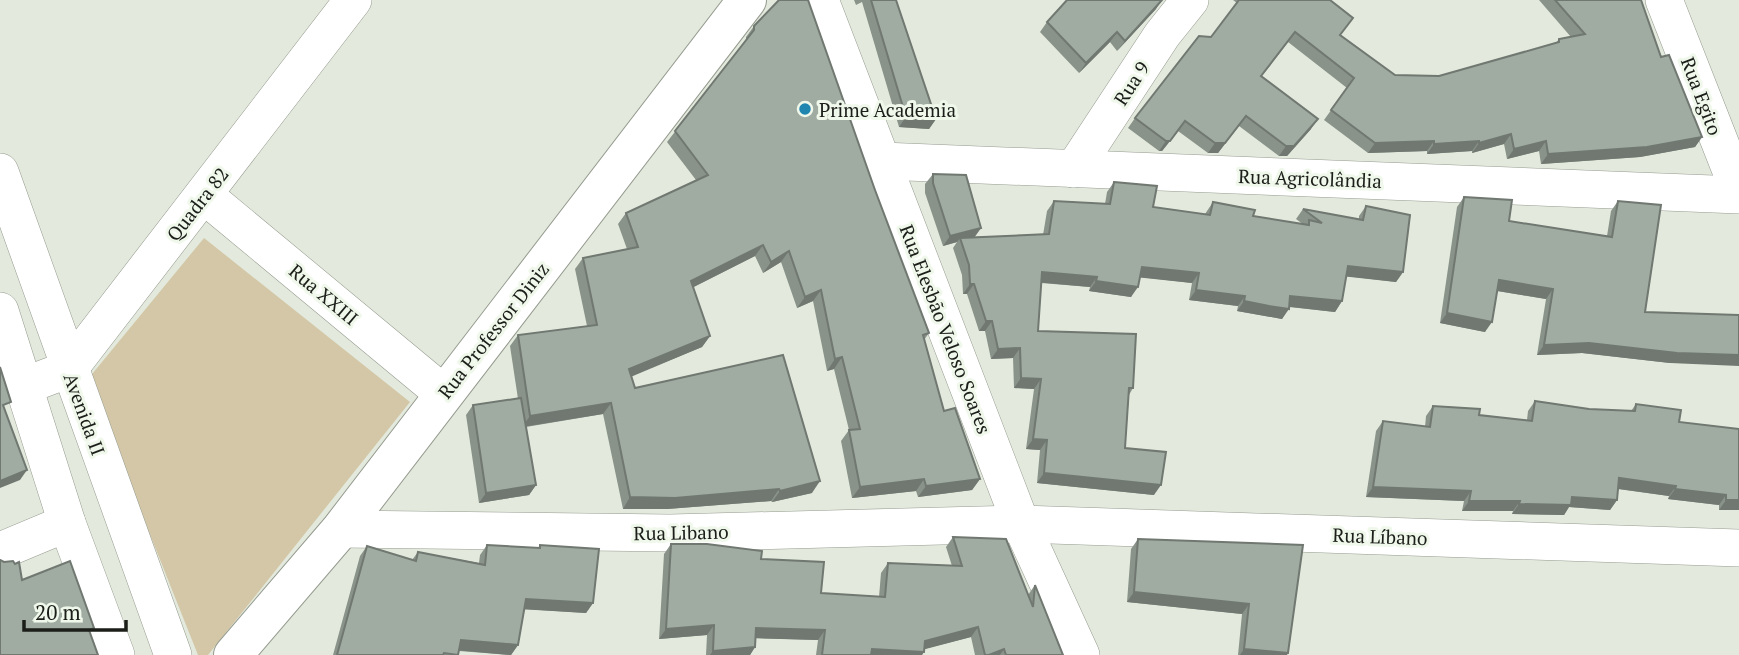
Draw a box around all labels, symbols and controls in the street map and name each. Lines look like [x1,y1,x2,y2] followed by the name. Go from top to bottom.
[1676,53,1728,139] street label: Rua Egito
[1108,56,1154,110] street label: Rua 9
[819,97,956,122] place label: Prime Academia
[797,101,813,117] marker: Prime Academia
[160,162,234,246] street label: Quadra 82
[1238,163,1383,193] street label: Rua Agricolândia
[895,221,997,437] street label: Rua Elesbão Veloso Soares
[432,257,554,403] street label: Rua Professor Diniz
[284,258,364,330] street label: Rua XXIII
[59,370,111,458] street label: Avenida II
[633,519,729,545] street label: Rua Libano
[1332,522,1428,550] street label: Rua Líbano
[24,588,126,632] scale bar
[35,598,81,626] text: 20 m

